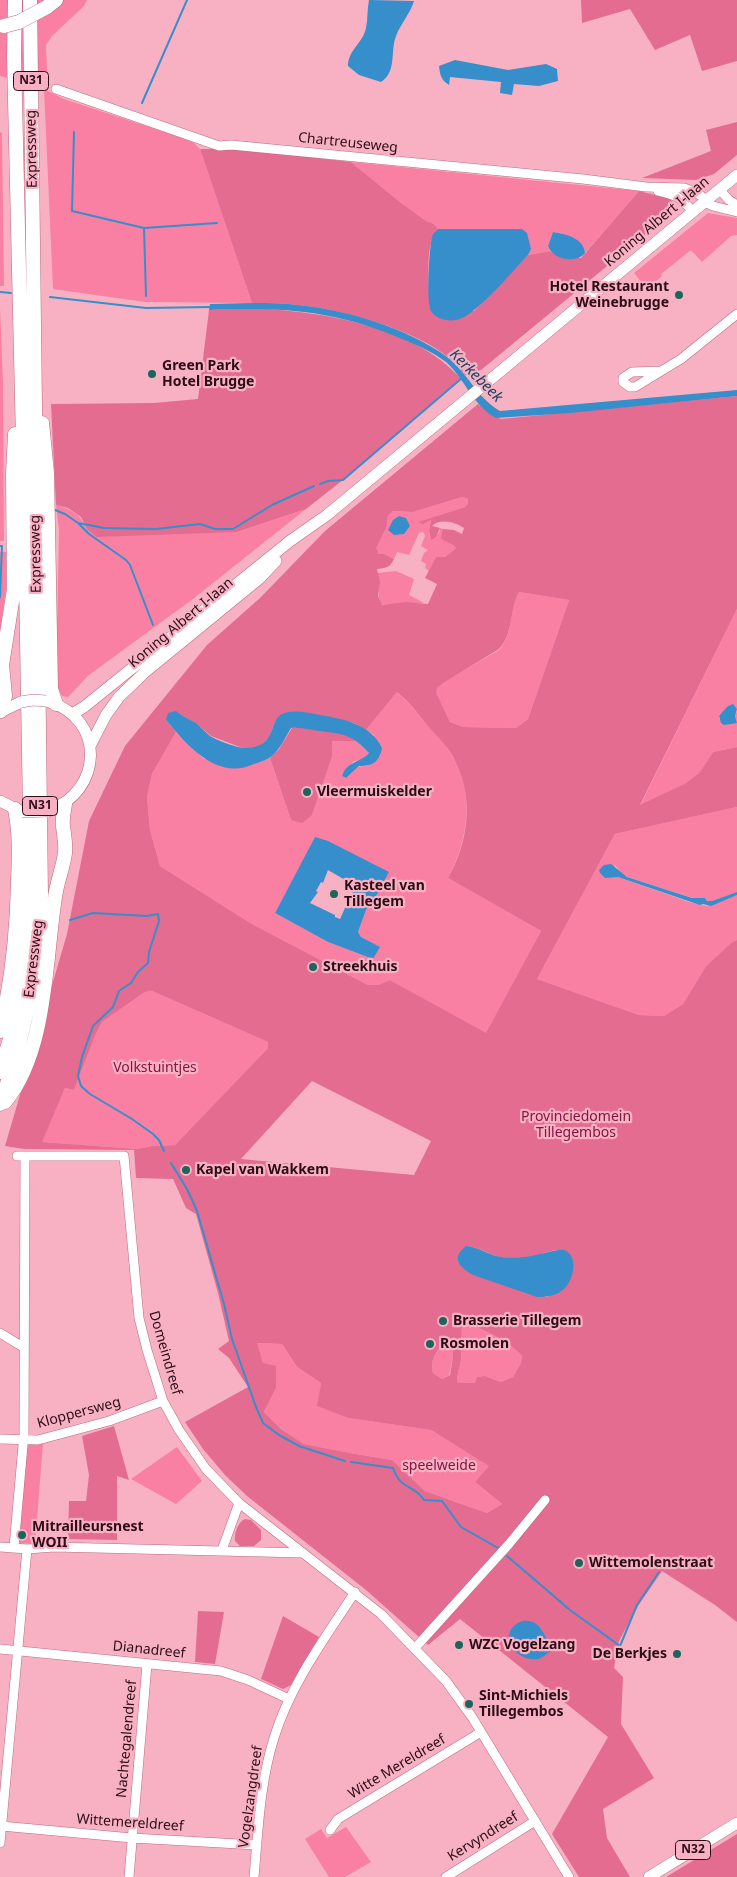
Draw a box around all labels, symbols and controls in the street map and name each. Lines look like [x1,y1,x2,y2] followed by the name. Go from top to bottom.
[14,72,48,90] road number: N31
[23,110,41,188] street label: Expressweg
[297,129,399,157] street label: Chartreuseweg
[601,173,713,271] street label: Koning Albert I-laan
[550,279,669,312] place label: Hotel Restaurant Weinebrugge
[673,289,685,301] marker: Hotel Restaurant Weinebrugge
[446,346,506,406] water label: Kerkebeek
[162,358,254,391] place label: Green Park Hotel Brugge
[146,368,158,380] marker: Green Park Hotel Brugge
[27,515,45,593] street label: Expressweg
[125,574,237,672] street label: Koning Albert I-laan
[317,784,432,800] place label: Vleermuiskelder
[301,786,313,798] marker: Vleermuiskelder
[22,796,58,816] road number: N31
[344,878,425,910] place label: Kasteel van Tillegem
[328,888,340,900] marker: Kasteel van Tillegem
[21,919,47,999] street label: Expressweg
[323,959,398,975] place label: Streekhuis
[307,961,319,973] marker: Streekhuis
[113,1060,197,1076] park label: Volkstuintjes
[521,1109,631,1142] park label: Provinciedomein Tillegembos
[196,1162,329,1178] place label: Kapel van Wakkem
[180,1164,192,1176] marker: Kapel van Wakkem
[145,1309,185,1397] street label: Domeindreef
[453,1313,581,1329] place label: Brasserie Tillegem
[437,1315,449,1327] marker: Brasserie Tillegem
[440,1336,509,1352] place label: Rosmolen
[424,1338,436,1350] marker: Rosmolen
[35,1394,123,1432] street label: Kloppersweg
[402,1458,476,1474] park label: speelweide
[32,1519,144,1551] place label: Mitrailleursnest WOII
[16,1529,28,1541] marker: Mitrailleursnest WOII
[589,1555,713,1571] place label: Wittemolenstraat
[573,1557,585,1569] marker: Wittemolenstraat
[469,1637,575,1653] place label: WZC Vogelzang
[112,1638,186,1662] street label: Dianadreef
[453,1639,465,1651] marker: WZC Vogelzang
[593,1646,667,1662] place label: De Berkjes
[671,1648,683,1660] marker: De Berkjes
[113,1679,141,1799] street label: Nachtegalendreef
[479,1688,568,1720] place label: Sint-Michiels Tillegembos
[463,1698,475,1710] marker: Sint-Michiels Tillegembos
[345,1731,449,1803] street label: Witte Mereldreef
[236,1745,266,1849] street label: Vogelzangdreef
[445,1809,521,1865] street label: Kervyndreef
[76,1811,184,1835] street label: Wittemereldreef
[676,1840,710,1860] road number: N32

